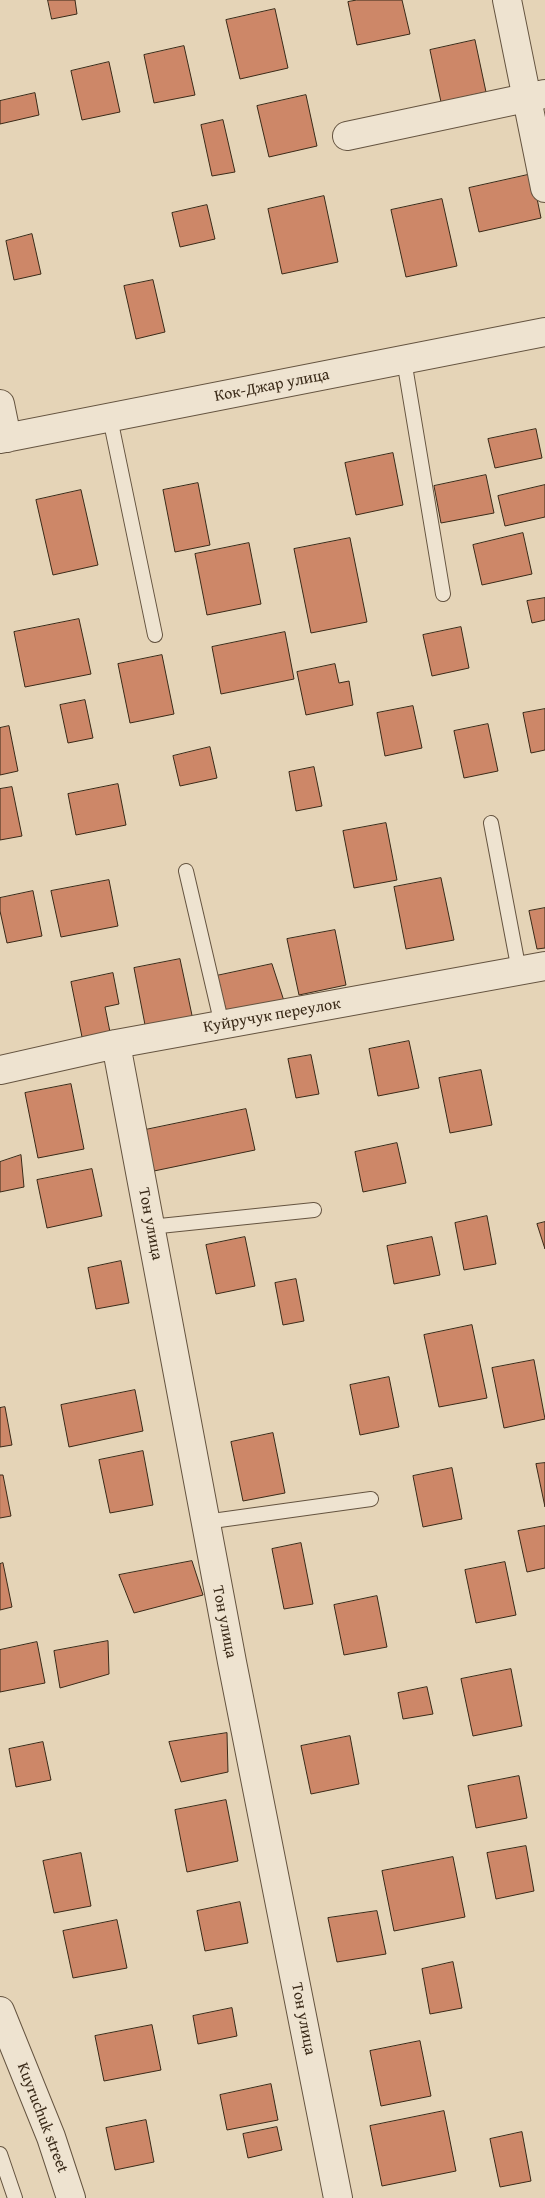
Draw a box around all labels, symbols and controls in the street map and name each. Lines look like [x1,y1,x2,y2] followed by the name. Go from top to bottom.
[213,365,331,407] street label: Кок-Джар улица
[202,994,342,1038] street label: Куйручук переулок
[134,1186,166,1262] street label: Тон улица
[208,1584,240,1660] street label: Тон улица
[287,1981,319,2057] street label: Тон улица
[12,2060,72,2176] street label: Kuyruchuk street

